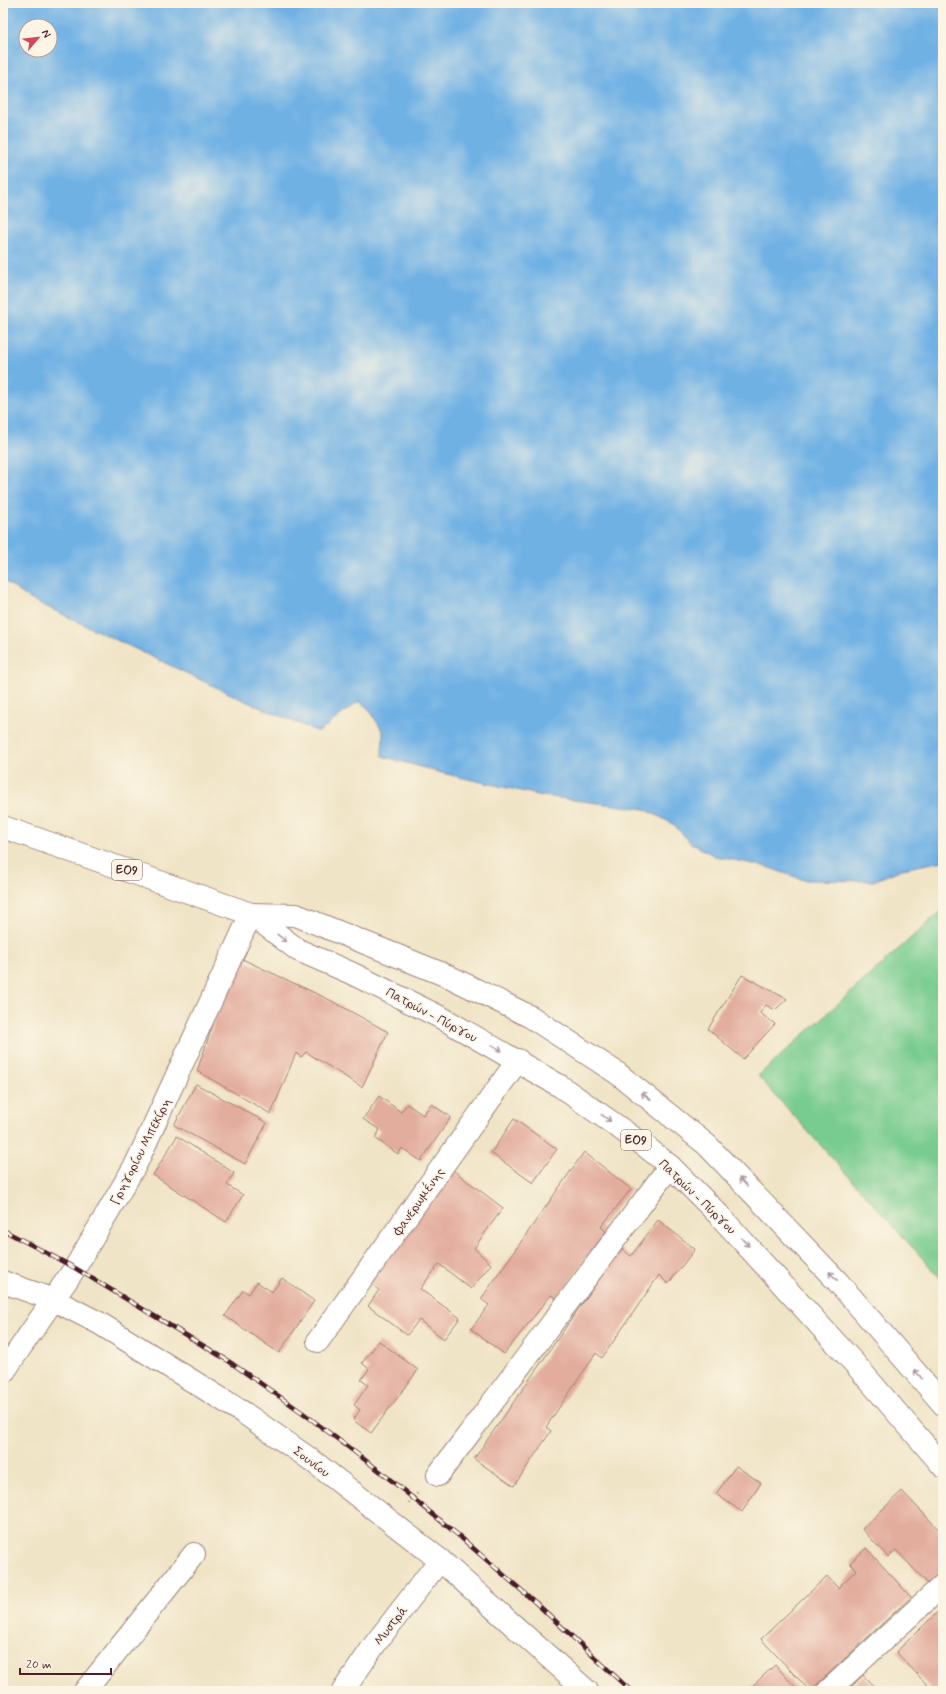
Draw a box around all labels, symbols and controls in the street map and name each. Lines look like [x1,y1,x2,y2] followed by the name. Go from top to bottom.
[18,18,58,58] north arrow
[38,27,54,40] text: N
[112,860,142,880] road number: ΕΟ9
[277,933,288,942] one-way arrow
[383,984,480,1047] street label: Πατρών - Πύργου
[491,1045,503,1053] one-way arrow
[640,1092,651,1101] one-way arrow
[107,1095,176,1208] street label: Γρηγορίου Μπεκίρη
[601,1114,612,1122] one-way arrow
[621,1130,651,1150] road number: ΕΟ9
[655,1156,739,1238] street label: Πατρών - Πύργου
[389,1164,449,1240] street label: Φανερωμένης
[738,1177,748,1187] one-way arrow
[740,1237,750,1247] one-way arrow
[828,1271,838,1281] one-way arrow
[913,1369,922,1380] one-way arrow
[289,1443,333,1482] street label: Σουνίου
[370,1603,412,1649] street label: Μυστρά
[20,1650,111,1676] scale bar
[26,1657,52,1673] text: 20 m

